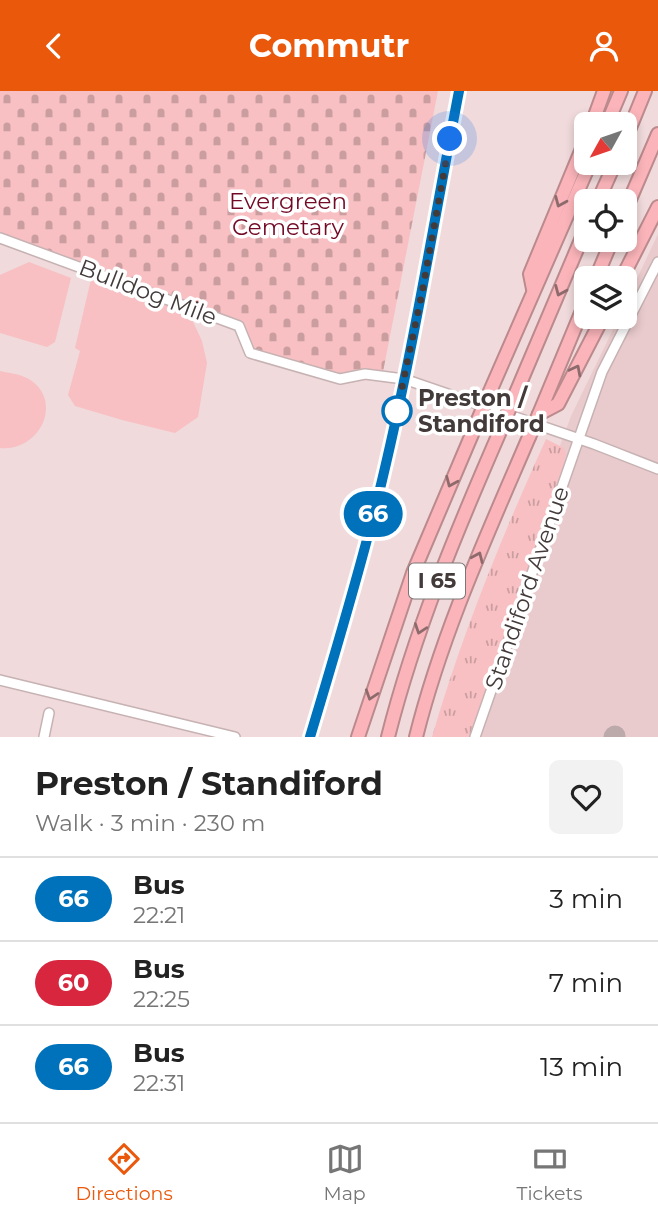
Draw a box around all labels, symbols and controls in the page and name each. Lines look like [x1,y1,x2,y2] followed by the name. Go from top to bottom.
[249,26,409,65] text: Commutr
[35,27,73,65] icon: back
[585,27,623,65] icon: person
[574,112,637,175] north arrow
[574,112,637,329] map controls
[432,121,467,156] your location
[229,187,347,241] park label: Evergreen Cemetary
[574,189,637,252] button: locate
[555,195,569,207] one-way arrow
[75,253,221,331] street label: Bulldog Mile
[574,266,637,329] button: layers
[554,284,568,296] one-way arrow
[567,365,581,377] one-way arrow
[418,384,545,438] place label: Preston / Standiford
[382,396,412,426] marker: Preston / Standiford
[445,475,459,488] one-way arrow
[479,483,575,693] street label: Standiford Avenue
[342,491,404,537] line badge: 66
[358,499,388,528] text: 66
[470,552,484,564] one-way arrow
[409,563,465,599] road number: I 65
[414,622,428,634] one-way arrow
[365,689,379,701] one-way arrow
[549,760,623,834] button: heart
[35,763,383,803] text: Preston / Standiford
[35,809,265,837] text: Walk · 3 min · 230 m
[133,869,185,901] text: Bus
[549,883,623,915] text: 3 min
[58,884,89,913] text: 66
[133,901,185,929] text: 22:21
[133,953,185,985] text: Bus
[549,967,623,999] text: 7 min
[58,968,89,997] text: 60
[133,985,190,1013] text: 22:25
[133,1037,185,1069] text: Bus
[540,1051,623,1083] text: 13 min
[58,1052,89,1081] text: 66
[133,1069,185,1097] text: 22:31
[75,1140,173,1205] tab: Directions
[324,1140,366,1205] tab: Map
[517,1140,583,1205] tab: Tickets

